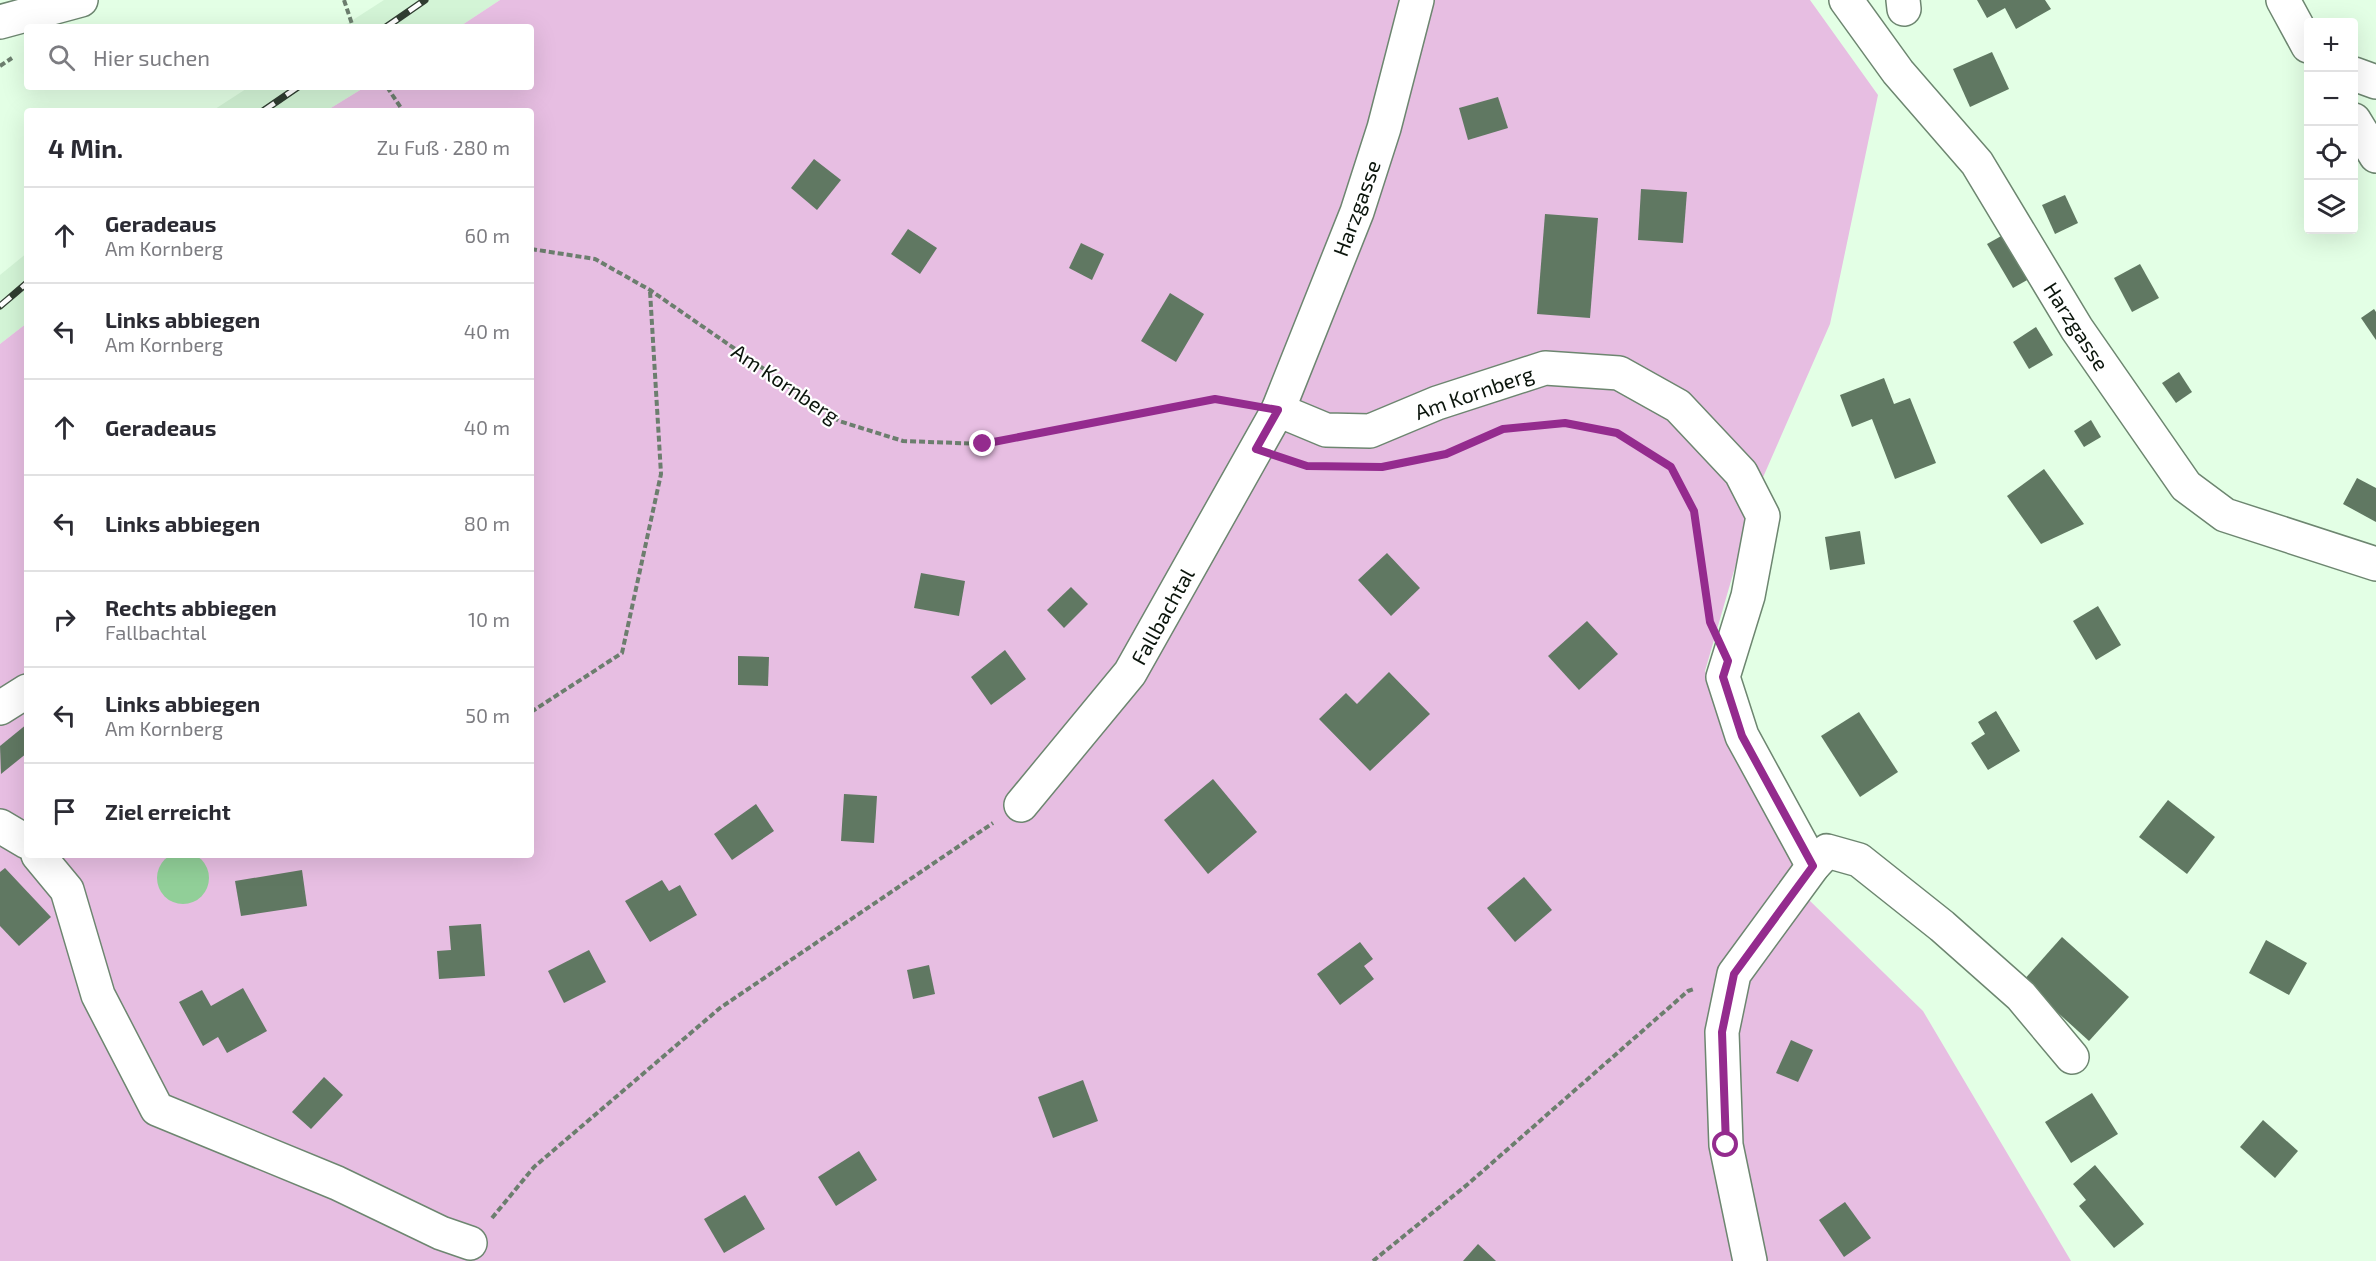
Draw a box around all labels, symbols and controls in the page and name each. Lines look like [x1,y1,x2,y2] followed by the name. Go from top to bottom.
[2304,18,2358,234] map controls
[2304,18,2358,72] button: +
[24,24,534,90] search box
[45,41,78,74] icon: search
[93,44,210,70] text: Hier suchen
[2304,72,2358,126] button: −
[2304,126,2358,180] button: locate
[48,132,123,163] text: 4 Min.
[377,135,510,159] text: Zu Fuß · 280 m
[1327,157,1385,259] street label: Harzgasse
[2304,180,2358,234] button: layers
[105,210,216,236] text: Geradeaus
[48,219,81,252] icon: ahead
[465,223,510,247] text: 60 m
[105,236,223,260] text: Am Kornberg
[2039,277,2115,375] street label: Harzgasse
[105,306,260,332] text: Links abbiegen
[48,315,81,348] icon: left
[464,319,510,343] text: 40 m
[105,332,223,356] text: Am Kornberg
[728,338,845,428] street label: Am Kornberg
[1411,360,1537,424] street label: Am Kornberg
[48,411,81,444] icon: ahead
[105,414,216,440] text: Geradeaus
[464,415,510,439] text: 40 m
[969,430,995,456] route end
[48,507,81,540] icon: left
[105,510,260,536] text: Links abbiegen
[464,511,510,535] text: 80 m
[1125,563,1199,669] street label: Fallbachtal
[105,594,277,620] text: Rechts abbiegen
[48,603,81,636] icon: right
[468,607,510,631] text: 10 m
[105,620,207,644] text: Fallbachtal
[105,690,260,716] text: Links abbiegen
[48,699,81,732] icon: left
[465,703,510,727] text: 50 m
[105,716,223,740] text: Am Kornberg
[48,795,81,828] icon: arrive
[105,798,231,824] text: Ziel erreicht
[1712,1131,1738,1157] route start

